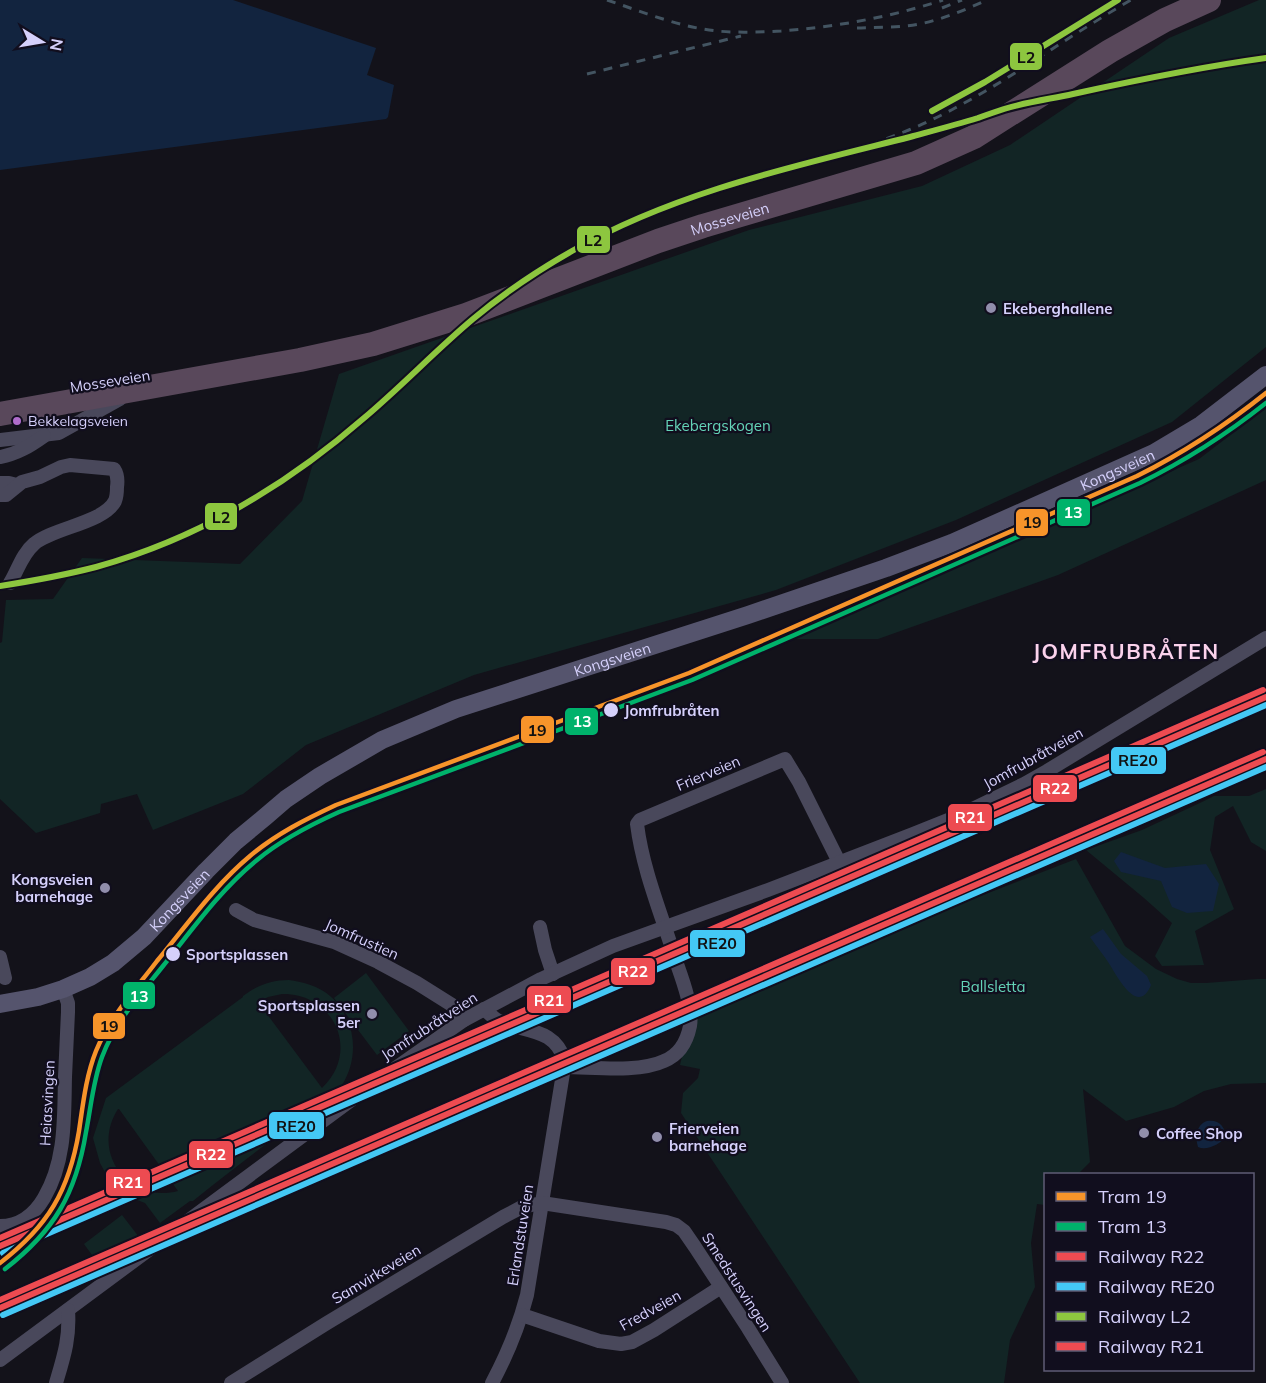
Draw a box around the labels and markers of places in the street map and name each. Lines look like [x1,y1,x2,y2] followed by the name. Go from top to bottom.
[1003,299,1113,318] place label: Ekeberghallene
[984,301,998,315] marker: Ekeberghallene
[28,412,128,430] place label: Bekkelagsveien
[11,415,23,427] marker: Bekkelagsveien
[602,701,620,719] marker: Jomfrubråten
[624,701,720,720] place label: Jomfrubråten
[11,870,93,906] place label: Kongsveien barnehage
[98,881,112,895] marker: Kongsveien barnehage
[164,945,182,963] marker: Sportsplassen
[186,945,288,964] place label: Sportsplassen
[258,996,360,1032] place label: Sportsplassen 5er
[365,1007,379,1021] marker: Sportsplassen 5er
[669,1119,747,1155] place label: Frierveien barnehage
[1156,1124,1243,1143] place label: Coffee Shop
[1137,1126,1151,1140] marker: Coffee Shop
[650,1130,664,1144] marker: Frierveien barnehage

